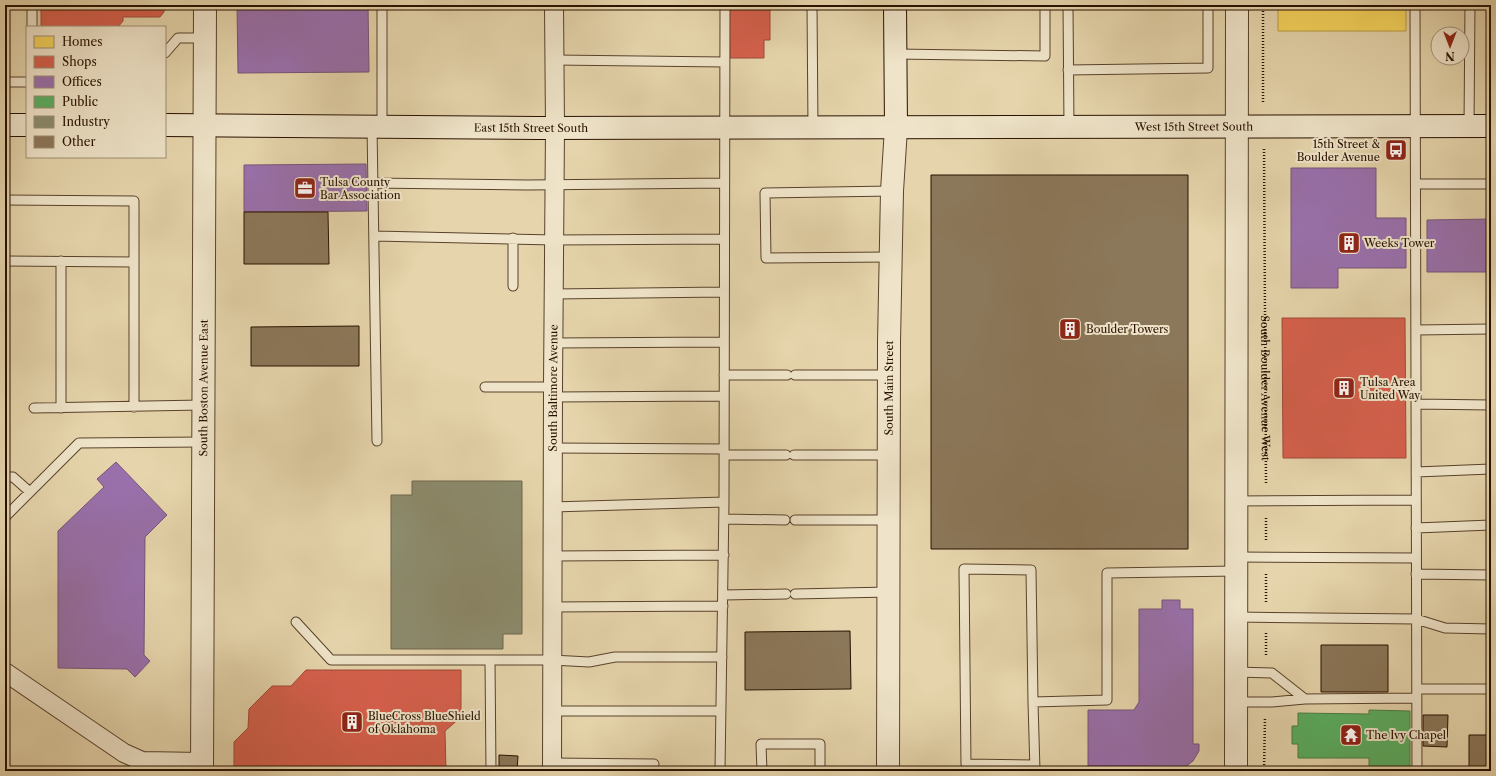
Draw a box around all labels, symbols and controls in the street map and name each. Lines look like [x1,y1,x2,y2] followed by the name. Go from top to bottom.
[26,26,166,158] legend
[1430,26,1470,66] north arrow
[62,34,102,49] text: Homes
[1445,49,1455,63] text: N
[62,54,97,69] text: Shops
[62,74,102,89] text: Offices
[62,94,98,109] text: Public
[62,114,110,129] text: Industry
[1134,119,1253,134] street label: West 15th Street South
[474,120,588,135] street label: East 15th Street South
[62,134,96,149] text: Other
[1297,137,1380,164] place label: 15th Street & Boulder Avenue
[1383,137,1409,163] bus stop icon: 15th Street & Boulder Avenue
[292,175,318,201] office icon: Tulsa County Bar Association
[320,175,401,202] place label: Tulsa County Bar Association
[1336,230,1362,256] building icon: Weeks Tower
[1363,236,1435,250] place label: Weeks Tower
[1258,315,1273,461] street label: South Boulder Avenue West
[1057,316,1083,342] building icon: Boulder Towers
[196,319,211,457] street label: South Boston Avenue East
[1086,322,1169,336] place label: Boulder Towers
[546,324,560,452] street label: South Baltimore Avenue
[882,340,896,436] street label: South Main Street
[1331,375,1357,401] building icon: Tulsa Area United Way
[1360,375,1421,402] place label: Tulsa Area United Way
[339,709,365,735] building icon: BlueCross BlueShield of Oklahoma
[368,709,481,736] place label: BlueCross BlueShield of Oklahoma
[1338,722,1364,748] temple icon: The Ivy Chapel
[1366,728,1447,742] place label: The Ivy Chapel

